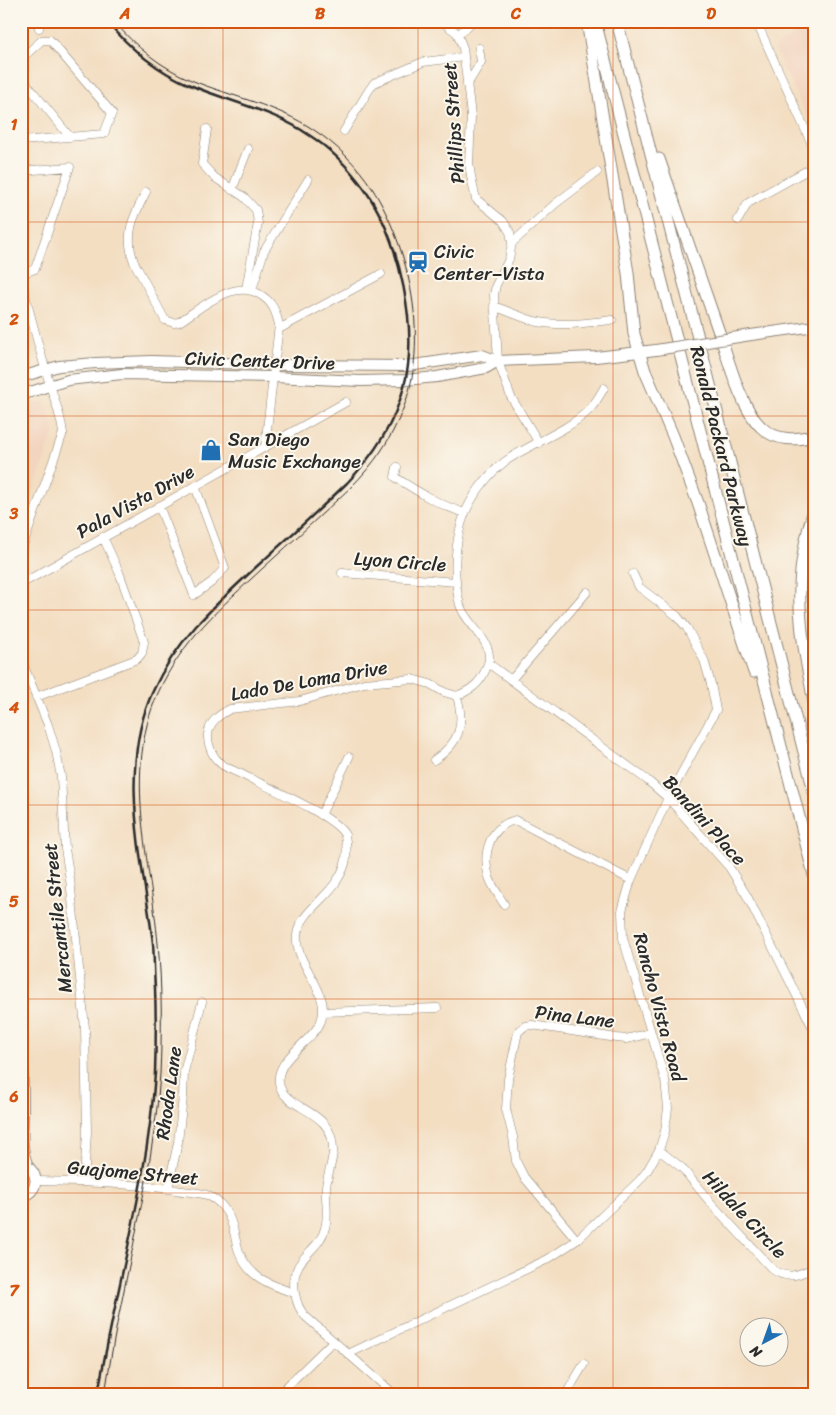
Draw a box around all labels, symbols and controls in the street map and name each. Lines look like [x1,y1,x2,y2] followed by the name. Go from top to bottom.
[119,0,130,28] text: A
[315,0,326,28] text: B
[510,0,522,28] text: C
[706,0,716,28] text: D
[433,61,474,185] street label: Phillips Street
[11,110,18,139] text: 1
[434,235,545,290] place label: Civic Center–Vista
[405,249,431,275] station icon: Civic Center–Vista
[8,305,19,334] text: 2
[184,341,336,380] street label: Civic Center Drive
[681,342,762,550] street label: Ronald Packard Parkway
[228,423,361,478] place label: San Diego Music Exchange
[198,437,224,463] shop icon: San Diego Music Exchange
[70,455,200,548] street label: Pala Vista Drive
[9,499,19,528] text: 3
[353,542,447,581] street label: Lyon Circle
[228,650,390,711] street label: Lado De Loma Drive
[8,693,19,722] text: 4
[654,767,755,874] street label: Bandini Place
[33,841,82,995] street label: Mercantile Street
[9,887,19,916] text: 5
[624,929,696,1087] street label: Rancho Vista Road
[533,995,617,1038] street label: Pina Lane
[146,1044,191,1142] street label: Rhoda Lane
[8,1082,19,1111] text: 6
[66,1150,200,1195] street label: Guajome Street
[694,1162,795,1267] street label: Hildale Circle
[9,1276,20,1305] text: 7
[738,1318,788,1368] north arrow
[744,1339,768,1365] text: N

